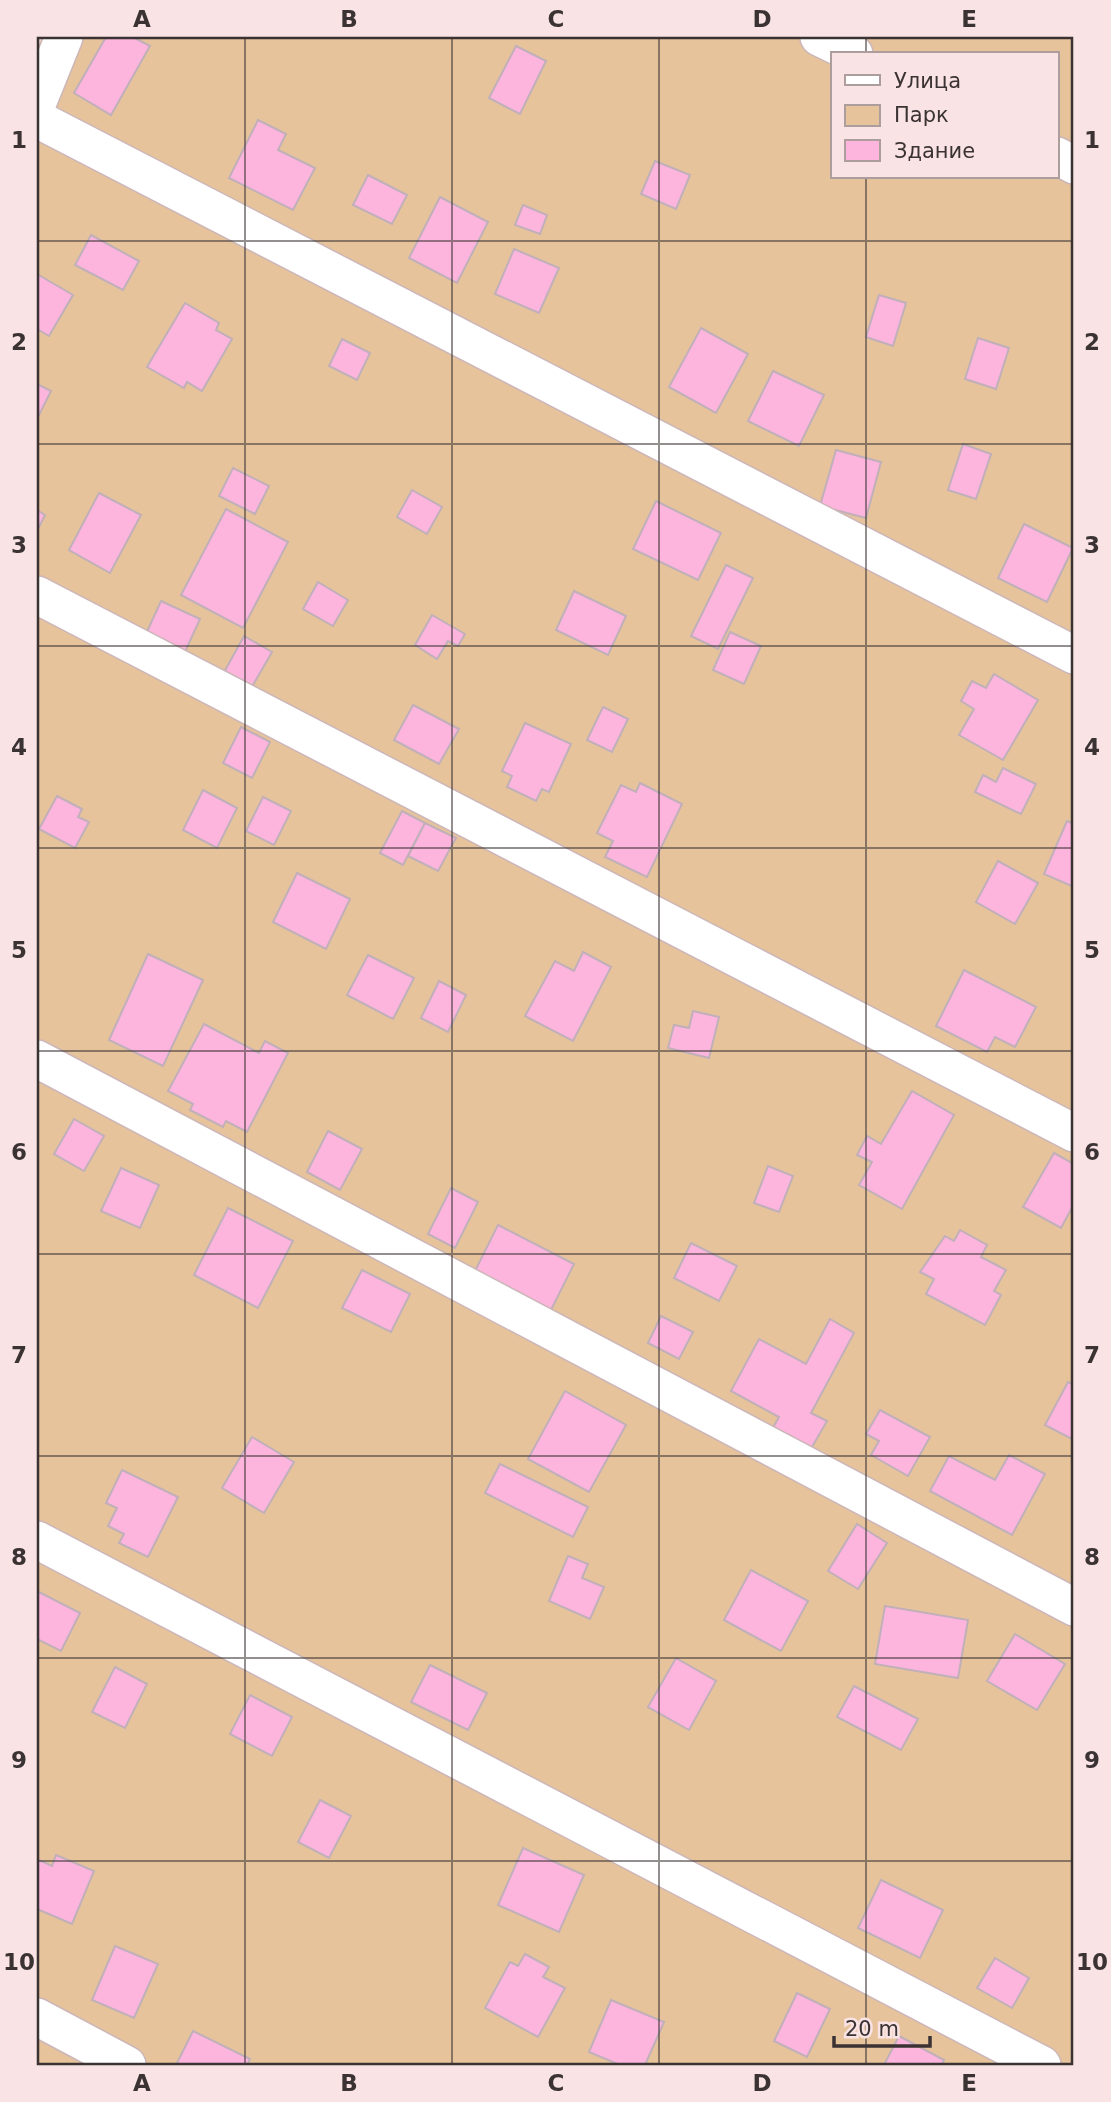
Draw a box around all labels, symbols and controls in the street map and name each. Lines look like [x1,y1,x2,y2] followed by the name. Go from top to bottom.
[133,6,151,32] text: A
[340,6,358,32] text: B
[548,6,564,32] text: C
[752,6,772,32] text: D
[961,6,977,32] text: E
[831,52,1058,178] legend
[894,69,961,93] text: Улица
[894,103,949,127] text: Парк
[11,127,27,153] text: 1
[1084,127,1100,153] text: 1
[894,139,975,163] text: Здание
[11,329,27,355] text: 2
[1084,329,1100,355] text: 2
[11,532,27,558] text: 3
[1084,532,1100,558] text: 3
[11,734,27,760] text: 4
[1084,734,1100,760] text: 4
[11,937,27,963] text: 5
[1084,937,1100,963] text: 5
[11,1139,27,1165] text: 6
[1084,1139,1100,1165] text: 6
[11,1342,27,1368] text: 7
[1084,1342,1100,1368] text: 7
[11,1544,27,1570] text: 8
[1084,1544,1100,1570] text: 8
[11,1747,27,1773] text: 9
[1084,1747,1100,1773] text: 9
[3,1949,35,1975] text: 10
[1076,1949,1108,1975] text: 10
[834,2004,931,2048] scale bar
[845,2017,899,2041] text: 20 m
[133,2070,151,2096] text: A
[340,2070,358,2096] text: B
[548,2070,564,2096] text: C
[752,2070,772,2096] text: D
[961,2070,977,2096] text: E

